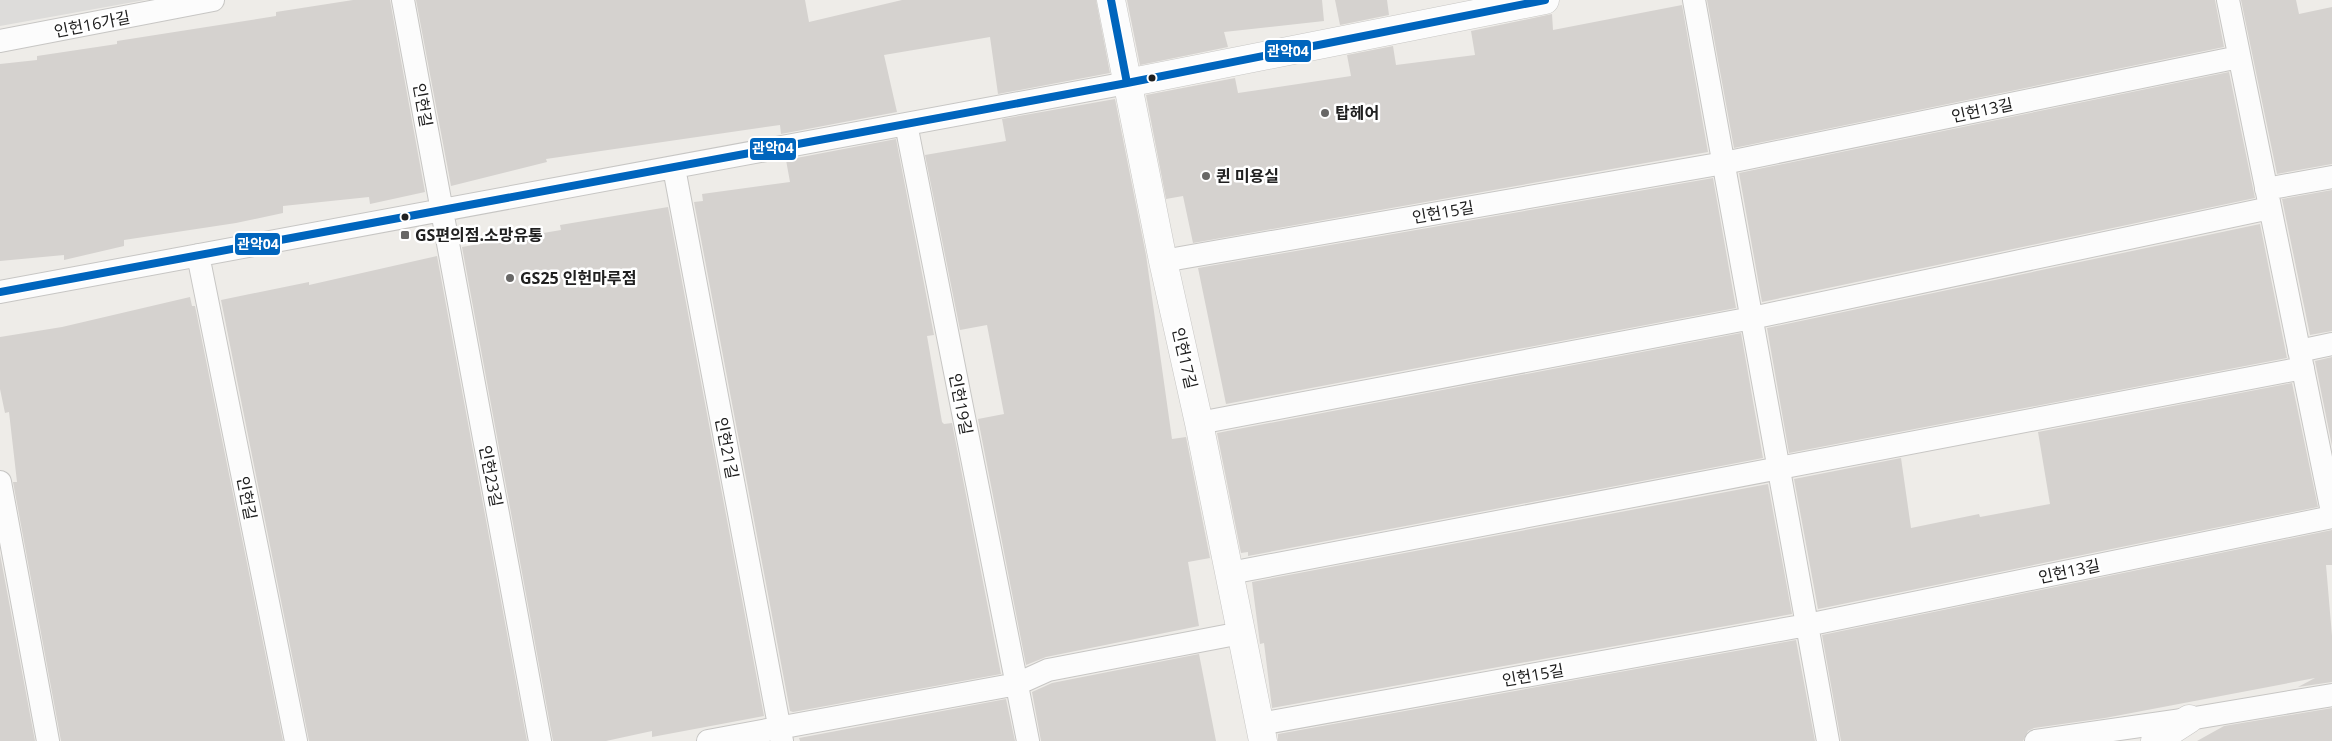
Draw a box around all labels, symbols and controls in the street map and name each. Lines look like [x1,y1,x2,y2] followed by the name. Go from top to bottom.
[52,6,132,42] street label: 인헌16가길
[1264,39,1312,63] line badge: 관악04
[1267,41,1309,60] text: 관악04
[1147,73,1157,83] unlabelled marker
[408,81,438,129] street label: 인헌길
[1949,93,2015,127] street label: 인헌13길
[1335,102,1379,124] place label: 탑헤어
[1319,107,1331,119] marker: 탑헤어
[749,137,797,161] line badge: 관악04
[752,138,794,157] text: 관악04
[1216,165,1279,187] place label: 퀸 미용실
[1200,170,1212,182] marker: 퀸 미용실
[1410,196,1476,228] street label: 인헌15길
[400,212,410,222] unlabelled marker
[415,224,543,246] place label: GS편의점.소망유통
[399,229,411,241] marker: GS편의점.소망유통
[234,232,281,256] line badge: 관악04
[237,234,279,253] text: 관악04
[520,267,636,289] place label: GS25 인헌마루점
[504,272,516,284] marker: GS25 인헌마루점
[1167,325,1203,391] street label: 인헌17길
[944,371,978,437] street label: 인헌19길
[710,415,744,481] street label: 인헌21길
[474,443,508,509] street label: 인헌23길
[232,474,262,522] street label: 인헌길
[2036,554,2102,588] street label: 인헌13길
[1500,659,1566,691] street label: 인헌15길

